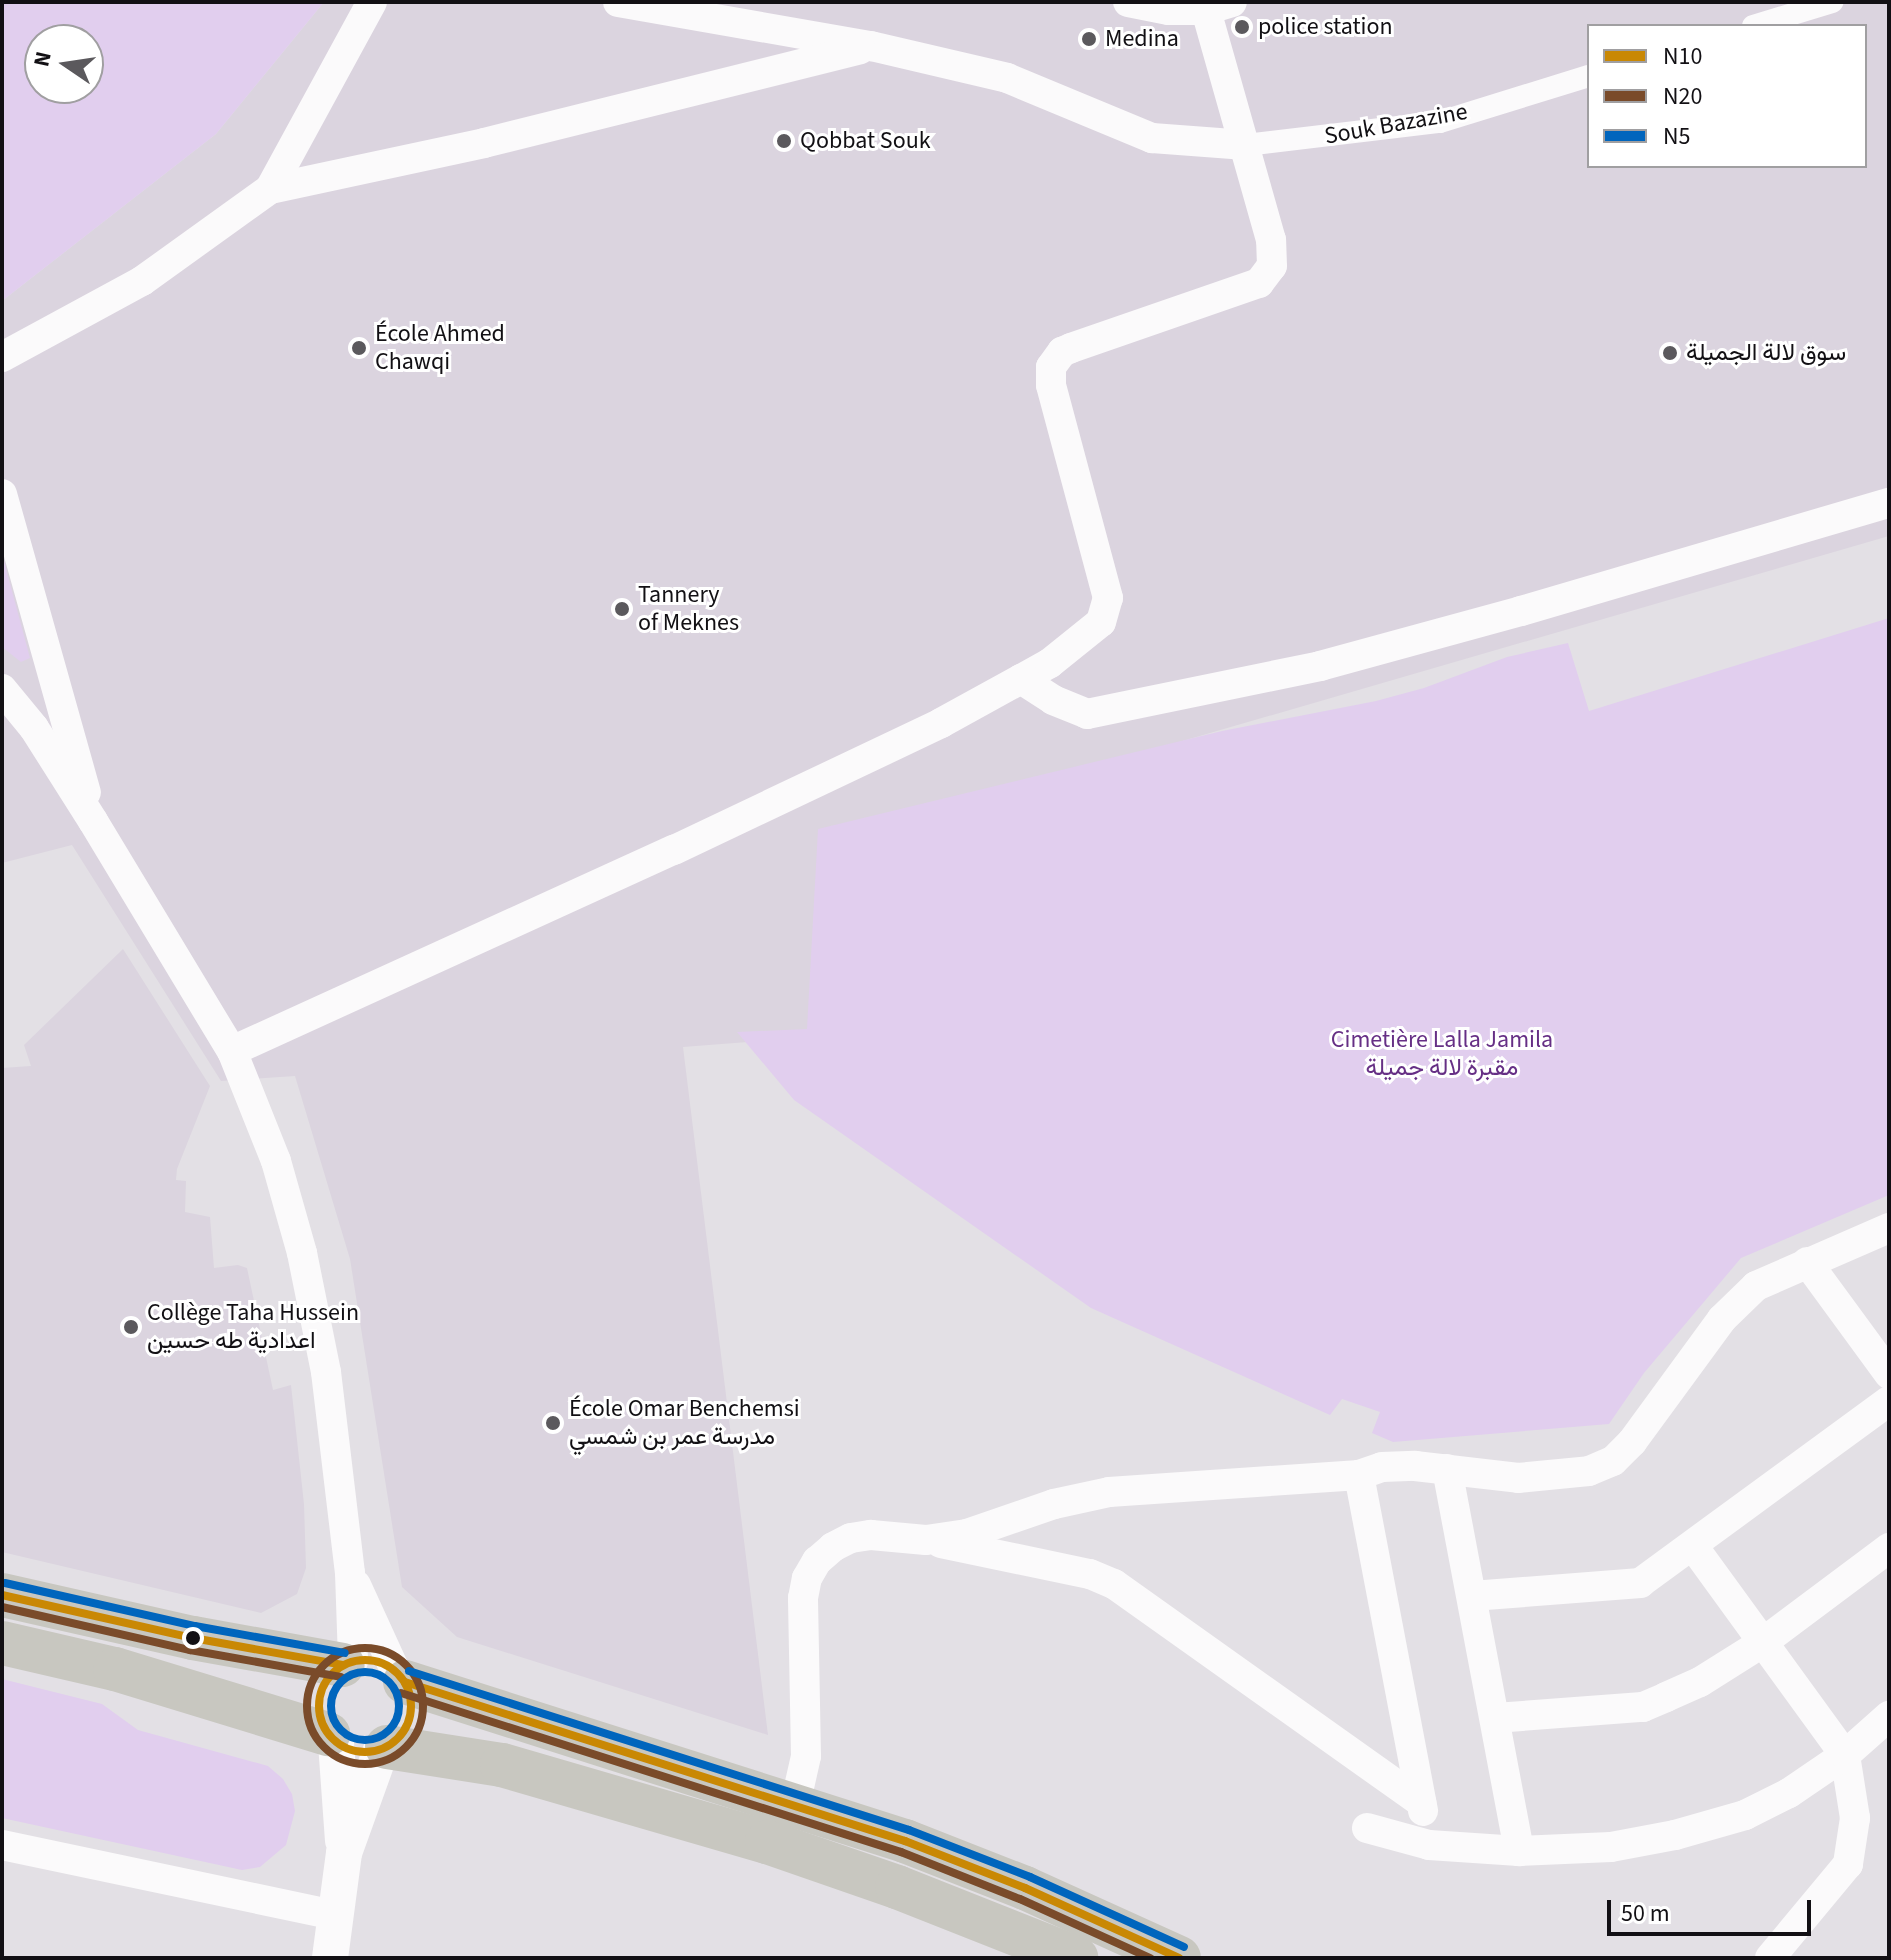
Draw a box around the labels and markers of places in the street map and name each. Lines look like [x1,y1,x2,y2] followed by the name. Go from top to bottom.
[1258,13,1393,41] place label: police station
[1233,18,1251,36] marker: police station
[1105,25,1179,53] place label: Medina
[1080,30,1098,48] marker: Medina
[800,127,931,155] place label: Qobbat Souk
[775,132,793,150] marker: Qobbat Souk
[375,320,505,376] place label: École Ahmed Chawqi
[350,339,368,357] marker: École Ahmed Chawqi
[1686,339,1846,367] place label: سوق لالة الجميلة
[1661,344,1679,362] marker: سوق لالة الجميلة
[638,581,739,637] place label: Tannery of Meknes
[613,600,631,618] marker: Tannery of Meknes
[147,1299,359,1355] place label: Collège Taha Hussein اعدادية طه حسين
[122,1318,140,1336] marker: Collège Taha Hussein اعدادية طه حسين
[569,1395,800,1451] place label: École Omar Benchemsi مدرسة عمر بن شمسي
[544,1414,562,1432] marker: École Omar Benchemsi مدرسة عمر بن شمسي
[185,1630,201,1646] unlabelled marker

